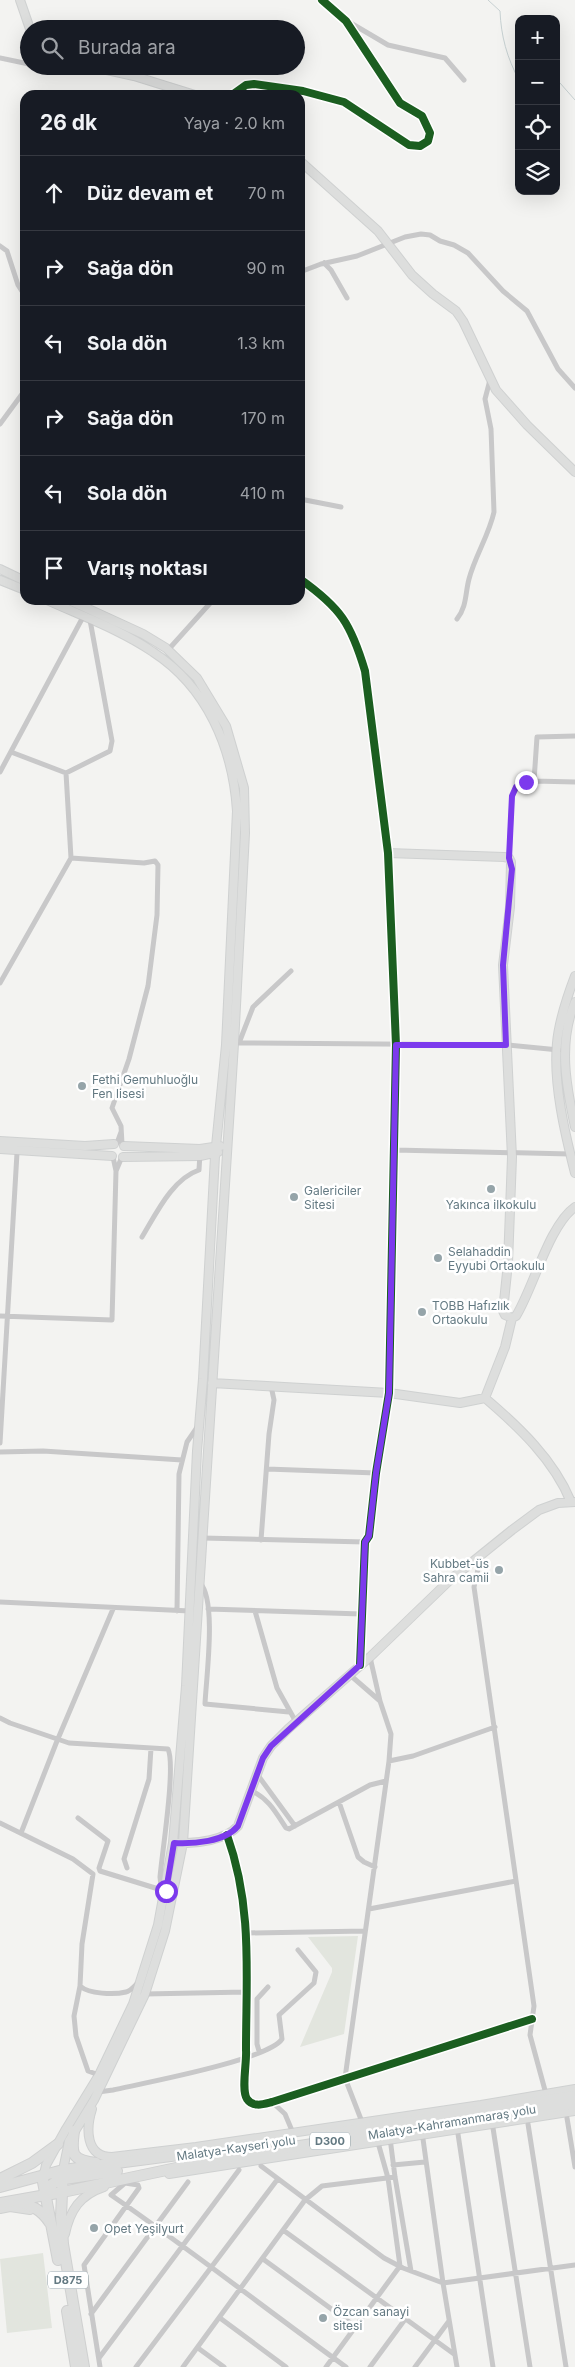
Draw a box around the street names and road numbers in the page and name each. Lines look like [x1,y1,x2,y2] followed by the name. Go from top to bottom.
[367,2101,537,2143] street label: Malatya-Kahramanmaraş yolu
[176,2132,296,2164] street label: Malatya-Kayseri yolu
[310,2132,350,2150] road number: D300
[48,2272,88,2288] road number: D875

